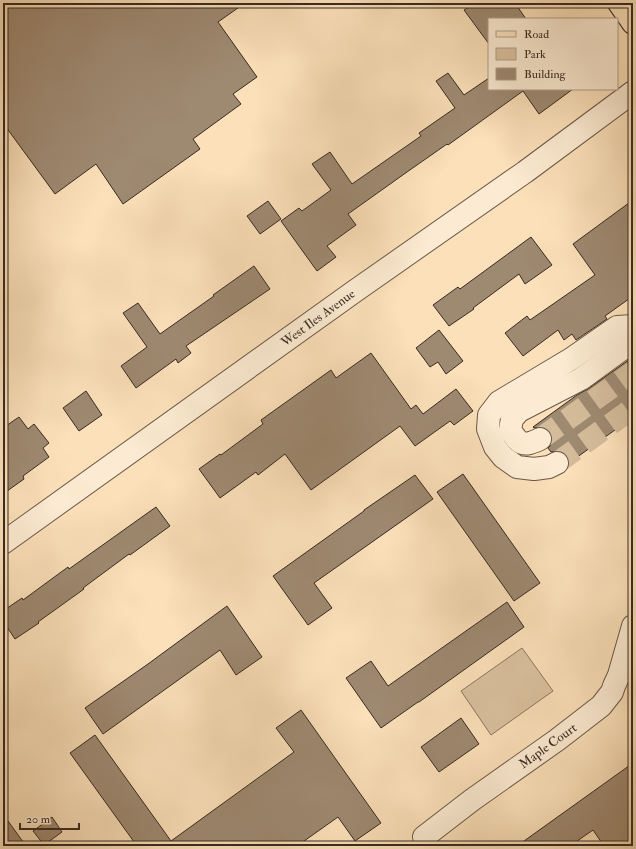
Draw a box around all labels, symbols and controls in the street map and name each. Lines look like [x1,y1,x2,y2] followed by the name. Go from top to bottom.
[488,18,618,90] legend
[524,27,549,42] text: Road
[524,47,546,62] text: Park
[524,67,567,82] text: Building
[277,285,359,351] street label: West Iles Avenue
[516,720,581,773] street label: Maple Court
[20,805,79,831] scale bar
[26,812,51,827] text: 20 m

